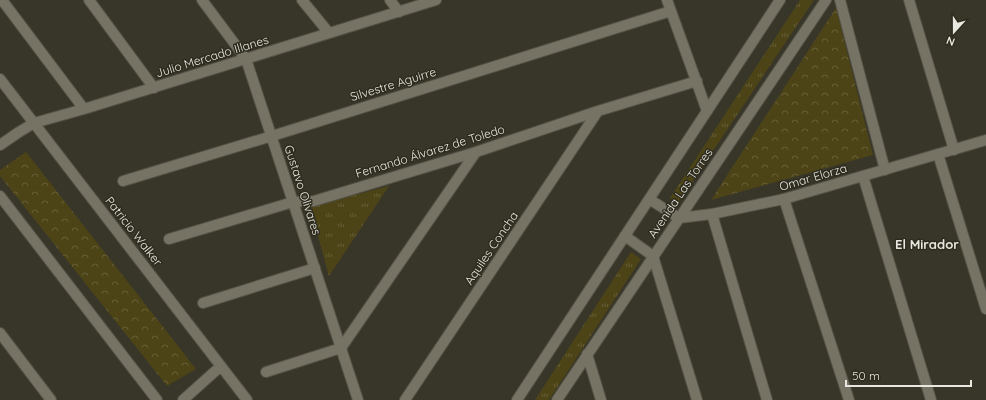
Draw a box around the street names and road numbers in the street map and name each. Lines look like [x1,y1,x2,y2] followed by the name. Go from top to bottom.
[154,32,271,80] street label: Julio Mercado Illanes
[348,64,438,104] street label: Silvestre Aguirre
[354,121,506,181] street label: Fernando Álvarez de Toledo
[281,143,325,237] street label: Gustavo Olivares
[644,145,716,241] street label: Avenida Las Torres
[777,160,849,194] street label: Omar Elorza
[102,193,166,269] street label: Patricio Walker
[461,209,521,287] street label: Aquiles Concha

